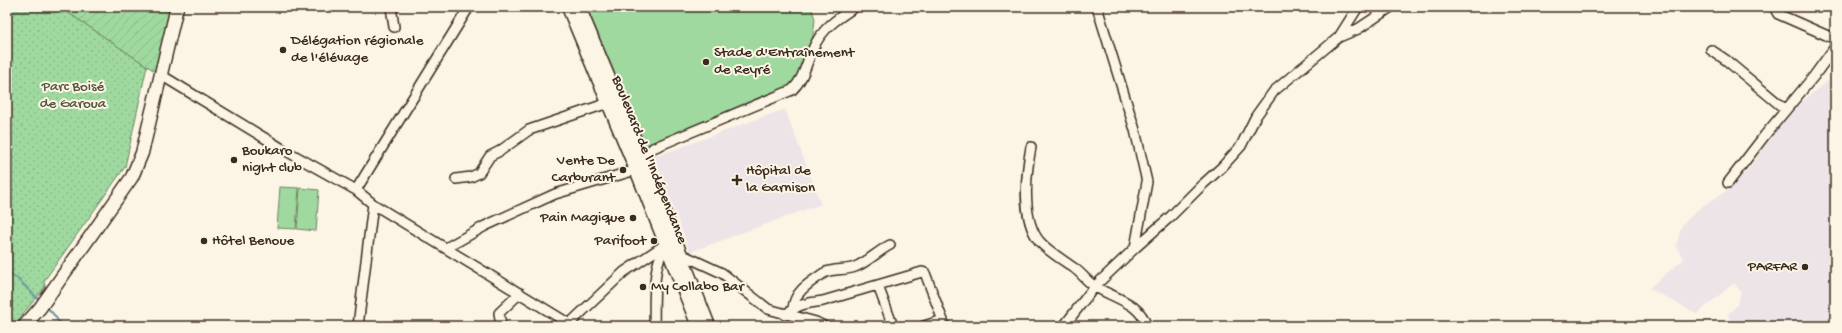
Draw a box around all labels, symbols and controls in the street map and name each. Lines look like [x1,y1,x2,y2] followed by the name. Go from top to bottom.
[290,32,424,67] place label: Délégation régionale de l'élévage
[714,44,856,79] place label: Stade d'Entraînement de Reyré
[278,45,288,55] marker: Délégation régionale de l'élévage
[701,57,711,67] marker: Stade d'Entraînement de Reyré
[607,72,691,247] street label: Boulevard de l'Indépendance
[40,78,107,113] park label: Parc Boisé de Garoua
[241,142,302,177] place label: Boukaro night club
[551,152,617,187] place label: Vente De Carburant
[229,155,239,165] marker: Boukaro night club
[746,162,815,197] place label: Hôpital de la Garnison
[618,165,628,175] marker: Vente De Carburant
[731,174,743,186] marker: Hôpital de la Garnison
[539,209,625,227] place label: Pain Magique
[628,213,638,223] marker: Pain Magique
[212,232,294,250] place label: Hôtel Benoue
[594,232,648,250] place label: Parifoot
[199,236,209,246] marker: Hôtel Benoue
[649,236,659,246] marker: Parifoot
[1747,258,1798,276] place label: PARFAR
[1800,262,1810,272] marker: PARFAR
[651,278,745,296] place label: My Collabo Bar
[638,282,648,292] marker: My Collabo Bar

